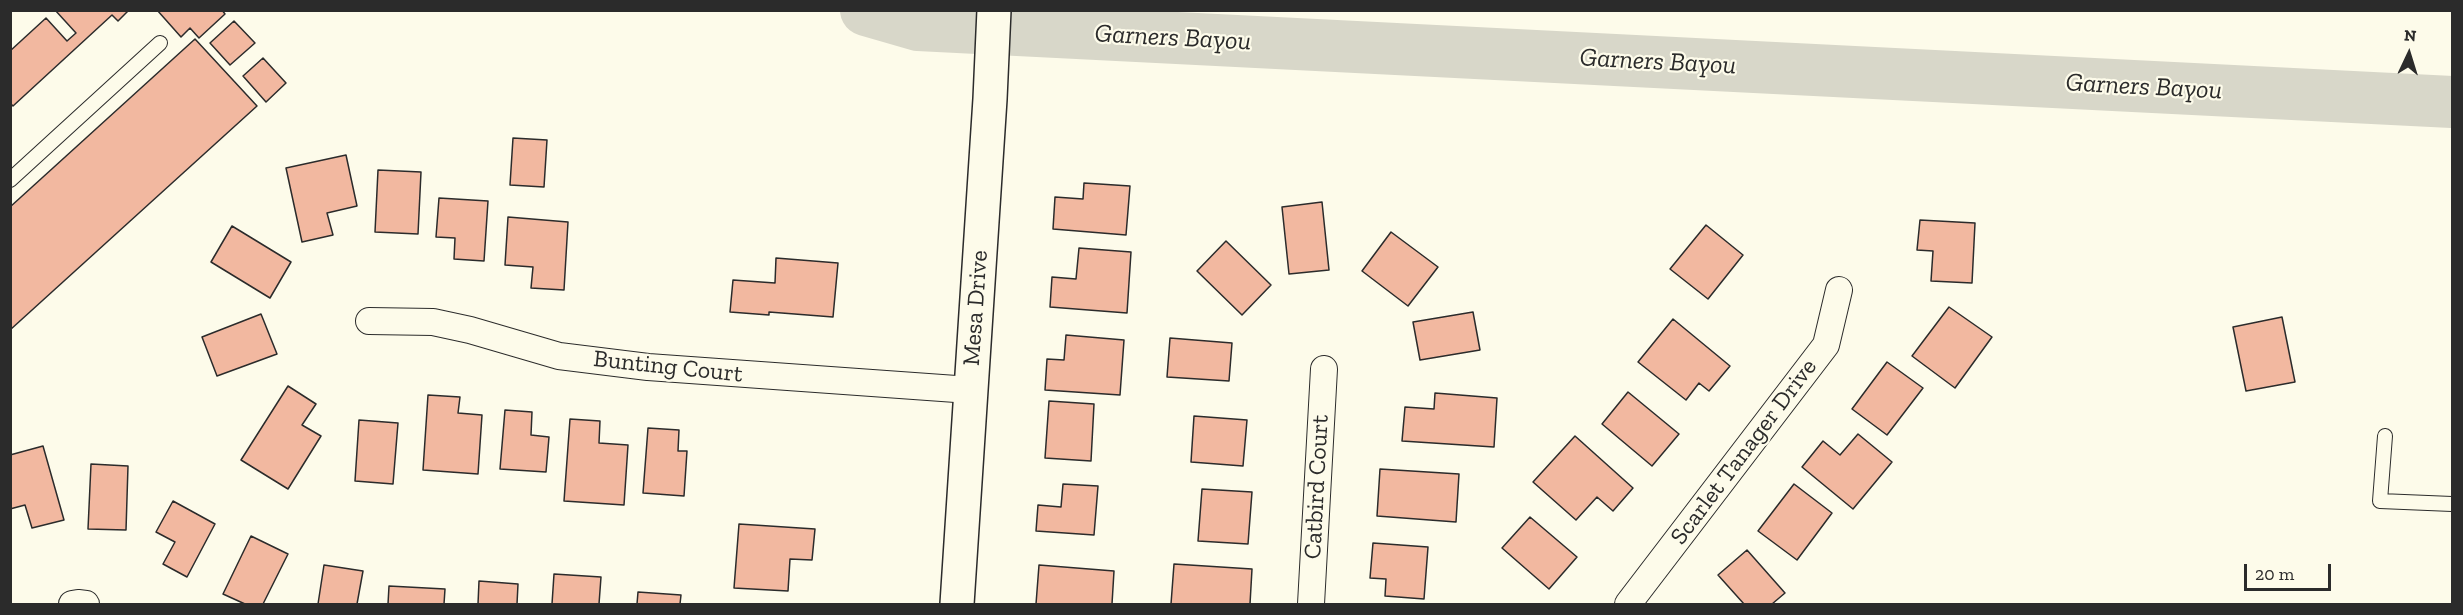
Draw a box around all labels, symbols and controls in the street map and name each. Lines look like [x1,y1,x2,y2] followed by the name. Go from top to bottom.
[1094,18,1252,58] water label: Garners Bayou
[2379,24,2439,84] north arrow
[2404,26,2417,45] text: N
[1579,42,1737,82] water label: Garners Bayou
[2065,67,2223,107] water label: Garners Bayou
[958,249,994,367] street label: Mesa Drive
[592,345,744,389] street label: Bunting Court
[1665,353,1823,551] street label: Scarlet Tanager Drive
[1299,414,1335,560] street label: Catbird Court
[2247,552,2334,590] scale bar
[2255,563,2294,585] text: 20 m

